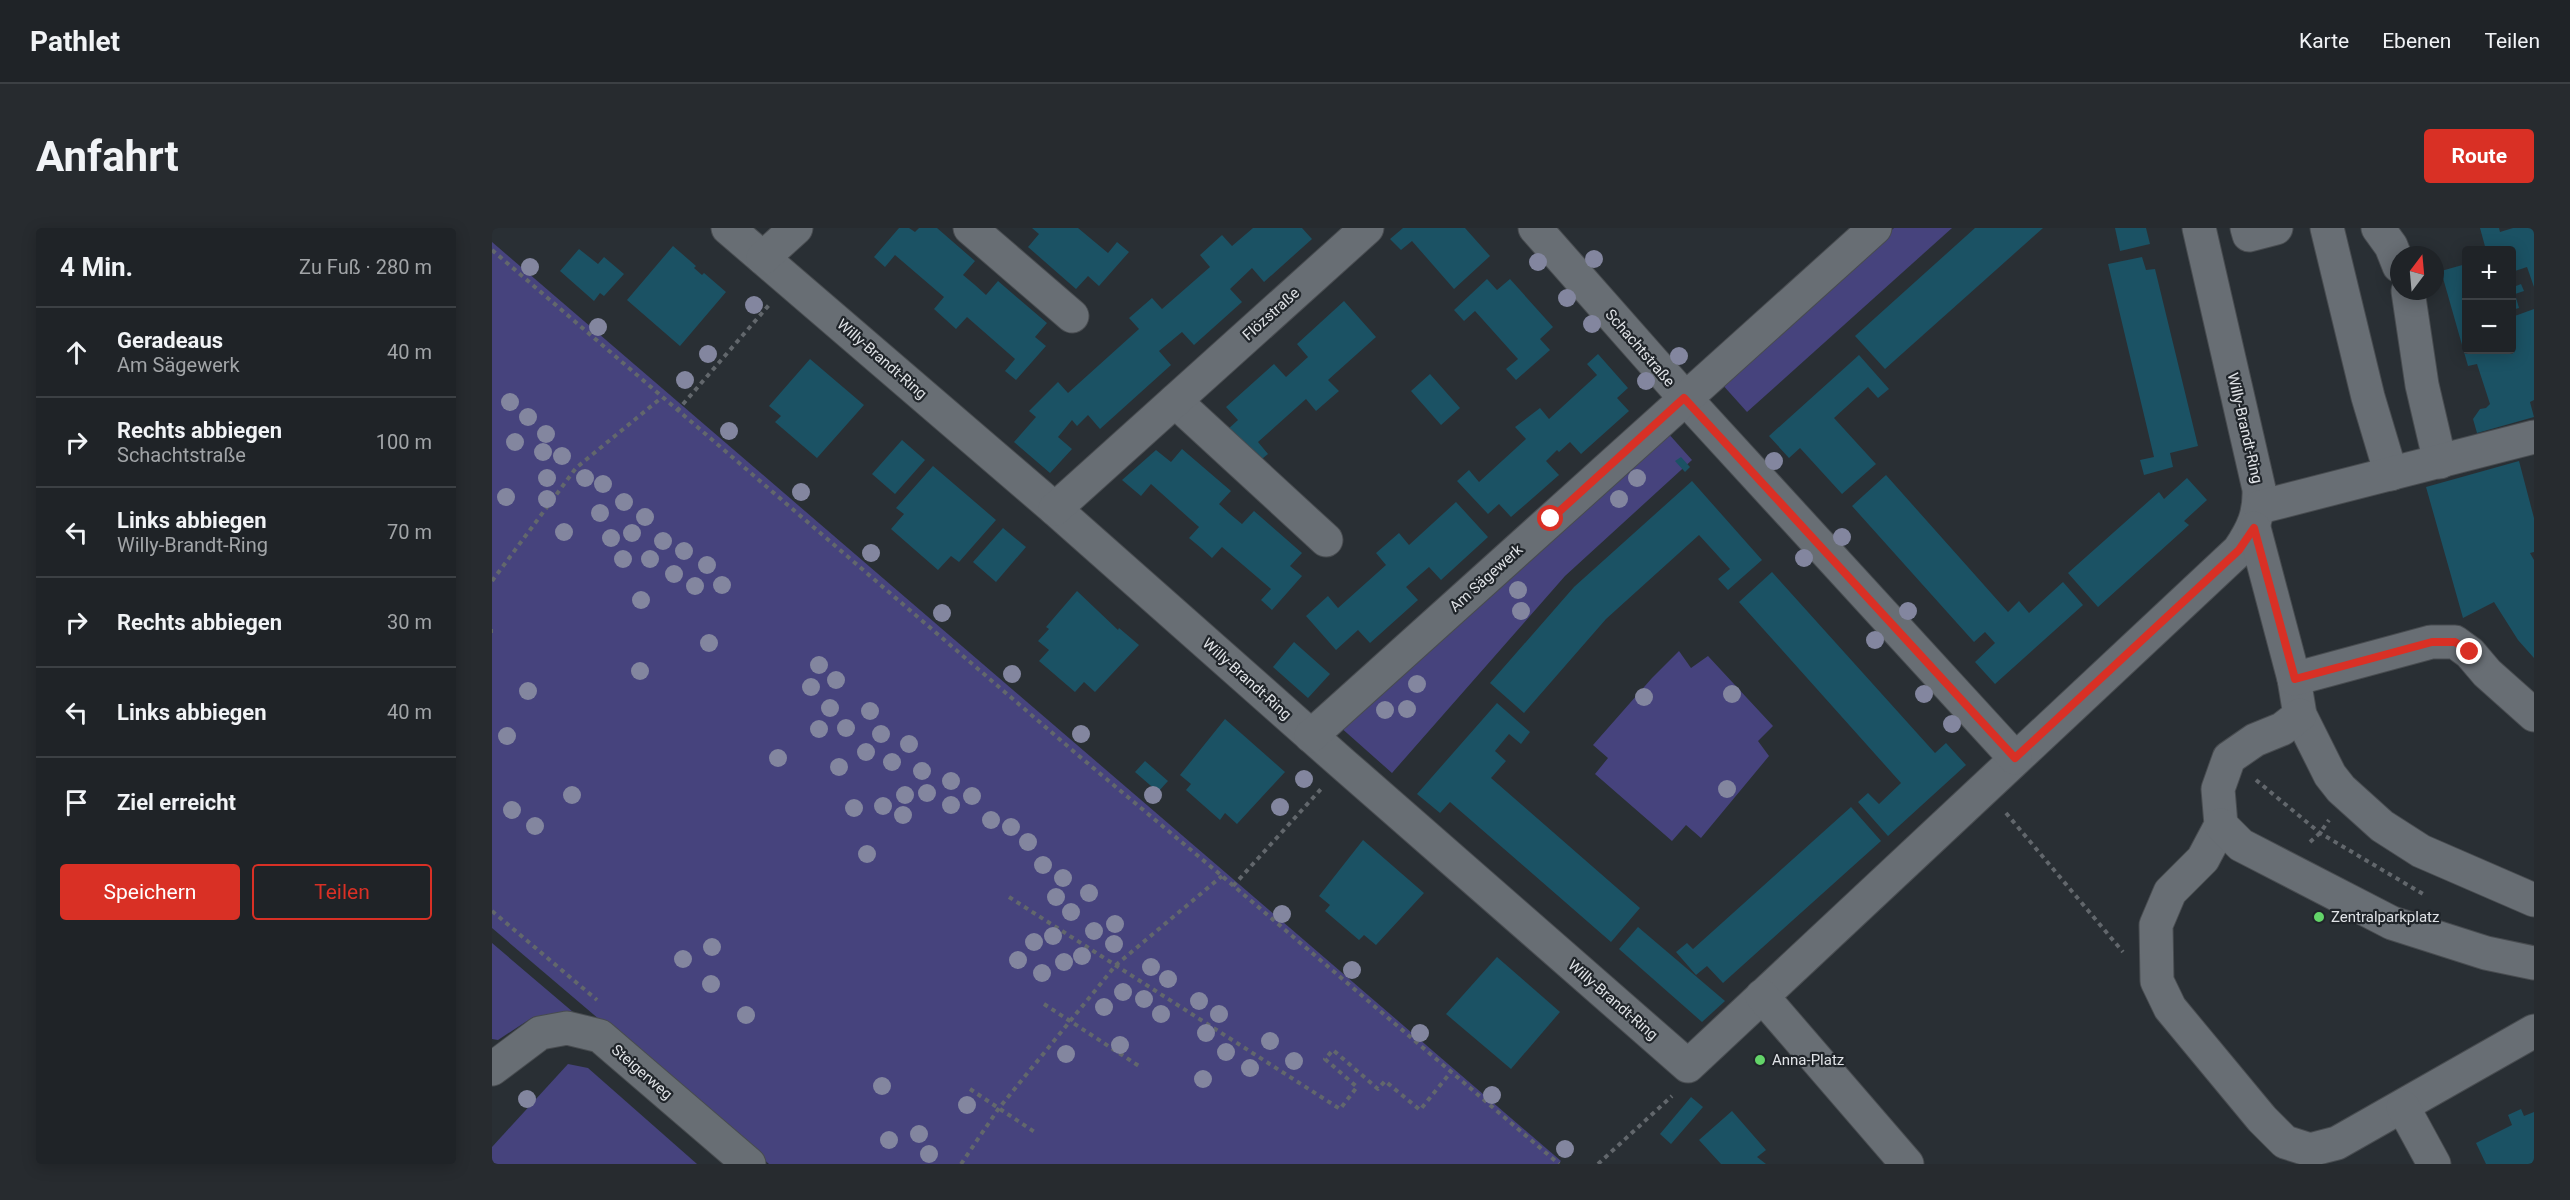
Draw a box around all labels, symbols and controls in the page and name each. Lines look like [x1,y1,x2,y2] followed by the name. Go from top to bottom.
[30,25,120,58] text: Pathlet
[2299,29,2349,53] text: Karte
[2382,29,2451,53] text: Ebenen
[2484,29,2540,53] text: Teilen
[2424,129,2534,183] button: Route
[36,132,179,181] text: Anfahrt
[2390,246,2444,300] north arrow
[2462,246,2516,354] map controls
[2462,246,2516,300] button: +
[60,252,133,282] text: 4 Min.
[299,255,432,279] text: Zu Fuß · 280 m
[1239,284,1303,344] street label: Flözstraße
[2462,300,2516,354] button: −
[1601,306,1679,390] street label: Schachtstraße
[833,315,931,403] street label: Willy-Brandt-Ring
[117,328,223,353] text: Geradeaus
[60,336,93,369] icon: ahead
[387,340,432,364] text: 40 m
[117,353,240,377] text: Am Sägewerk
[2223,371,2267,485] street label: Willy-Brandt-Ring
[117,418,282,443] text: Rechts abbiegen
[60,426,93,459] icon: right
[376,430,432,454] text: 100 m
[117,443,246,467] text: Schachtstraße
[1537,505,1563,531] route start
[117,508,267,533] text: Links abbiegen
[60,516,93,549] icon: left
[387,520,432,544] text: 70 m
[117,533,268,557] text: Willy-Brandt-Ring
[1446,540,1527,615] street label: Am Sägewerk
[60,606,93,639] icon: right
[117,610,282,635] text: Rechts abbiegen
[387,610,432,634] text: 30 m
[1199,634,1295,724] street label: Willy-Brandt-Ring
[2456,638,2482,664] route end
[60,696,93,729] icon: left
[117,700,267,725] text: Links abbiegen
[387,700,432,724] text: 40 m
[60,786,93,819] icon: arrive
[117,790,236,815] text: Ziel erreicht
[60,864,240,920] button: Speichern
[252,864,432,920] button: Teilen
[2331,908,2439,926] place label: Zentralparkplatz
[2312,910,2326,924] marker: Zentralparkplatz
[1564,956,1662,1044] street label: Willy-Brandt-Ring
[608,1041,676,1103] street label: Steigerweg
[1772,1051,1844,1069] place label: Anna-Platz
[1753,1053,1767,1067] marker: Anna-Platz

